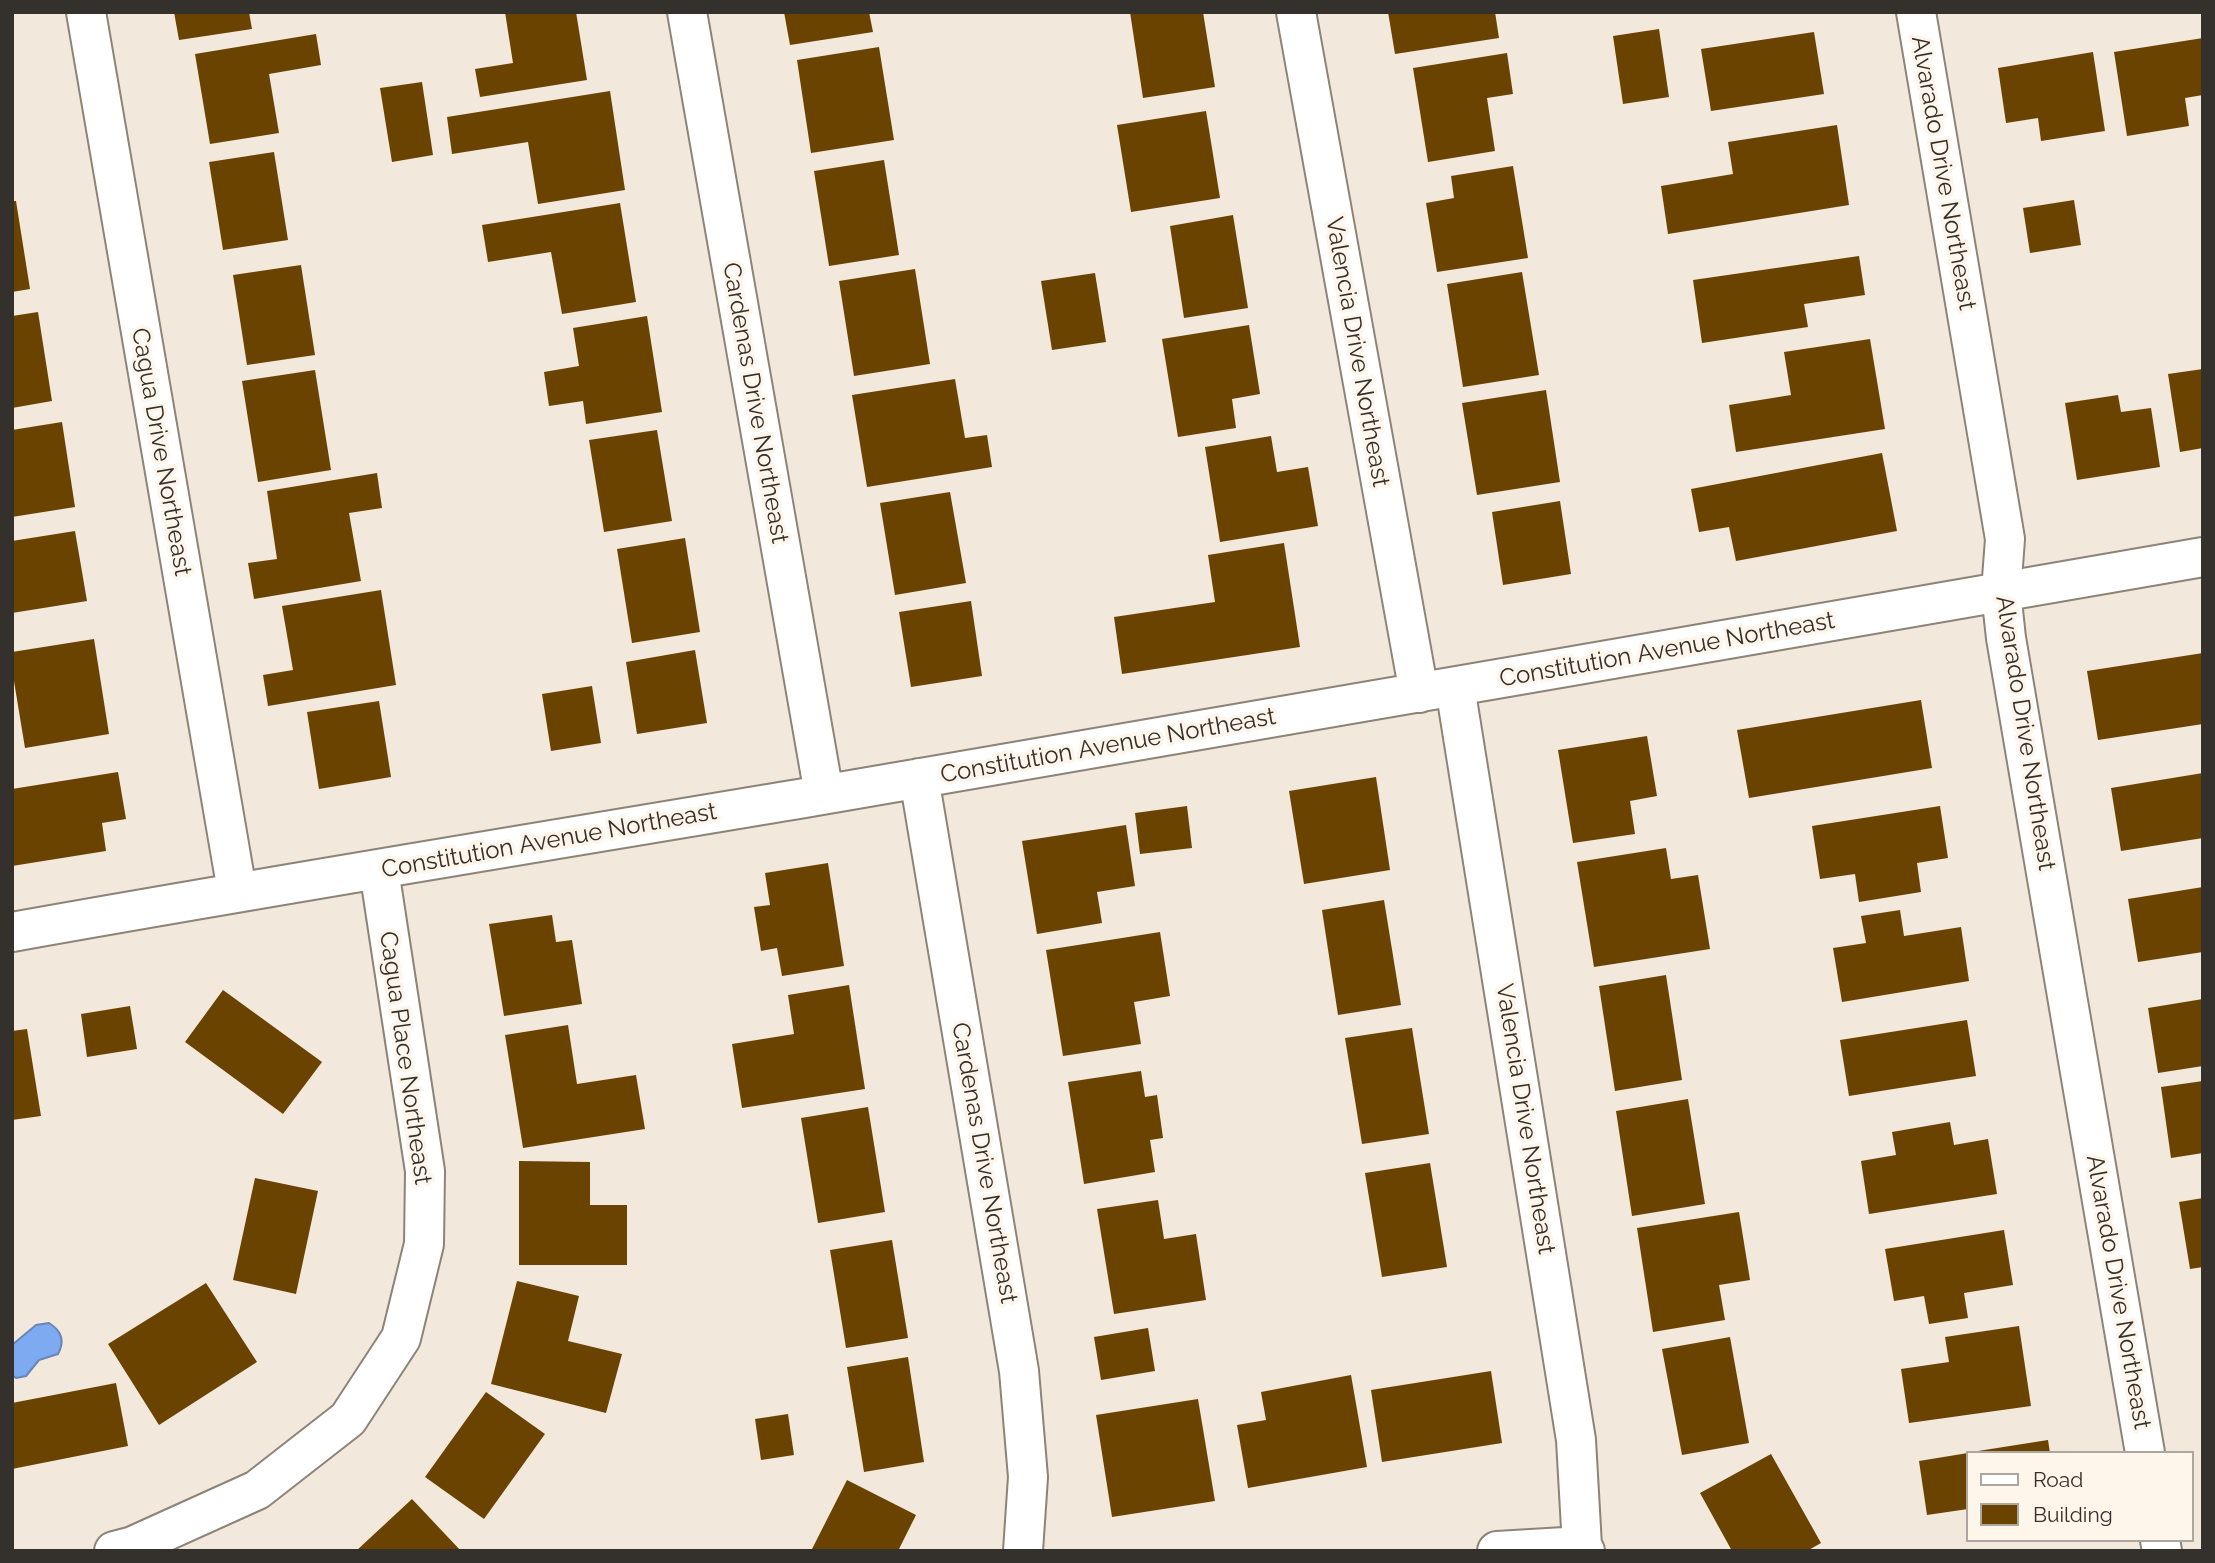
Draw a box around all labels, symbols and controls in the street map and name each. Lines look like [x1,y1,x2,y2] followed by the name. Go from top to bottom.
[1905,34,1981,312] street label: Alvarado Drive Northeast
[1319,215,1395,489] street label: Valencia Drive Northeast
[716,260,794,546] street label: Cardenas Drive Northeast
[125,326,197,578] street label: Cagua Drive Northeast
[1989,593,2061,873] street label: Alvarado Drive Northeast
[1497,606,1837,694] street label: Constitution Avenue Northeast
[938,702,1278,790] street label: Constitution Avenue Northeast
[379,797,719,885] street label: Constitution Avenue Northeast
[373,929,437,1187] street label: Cagua Place Northeast
[1489,982,1561,1256] street label: Valencia Drive Northeast
[945,1020,1023,1306] street label: Cardenas Drive Northeast
[2080,1153,2156,1431] street label: Alvarado Drive Northeast
[1966,1451,2194,1542] legend
[2033,1467,2083,1492] text: Road
[2033,1502,2113,1527] text: Building

